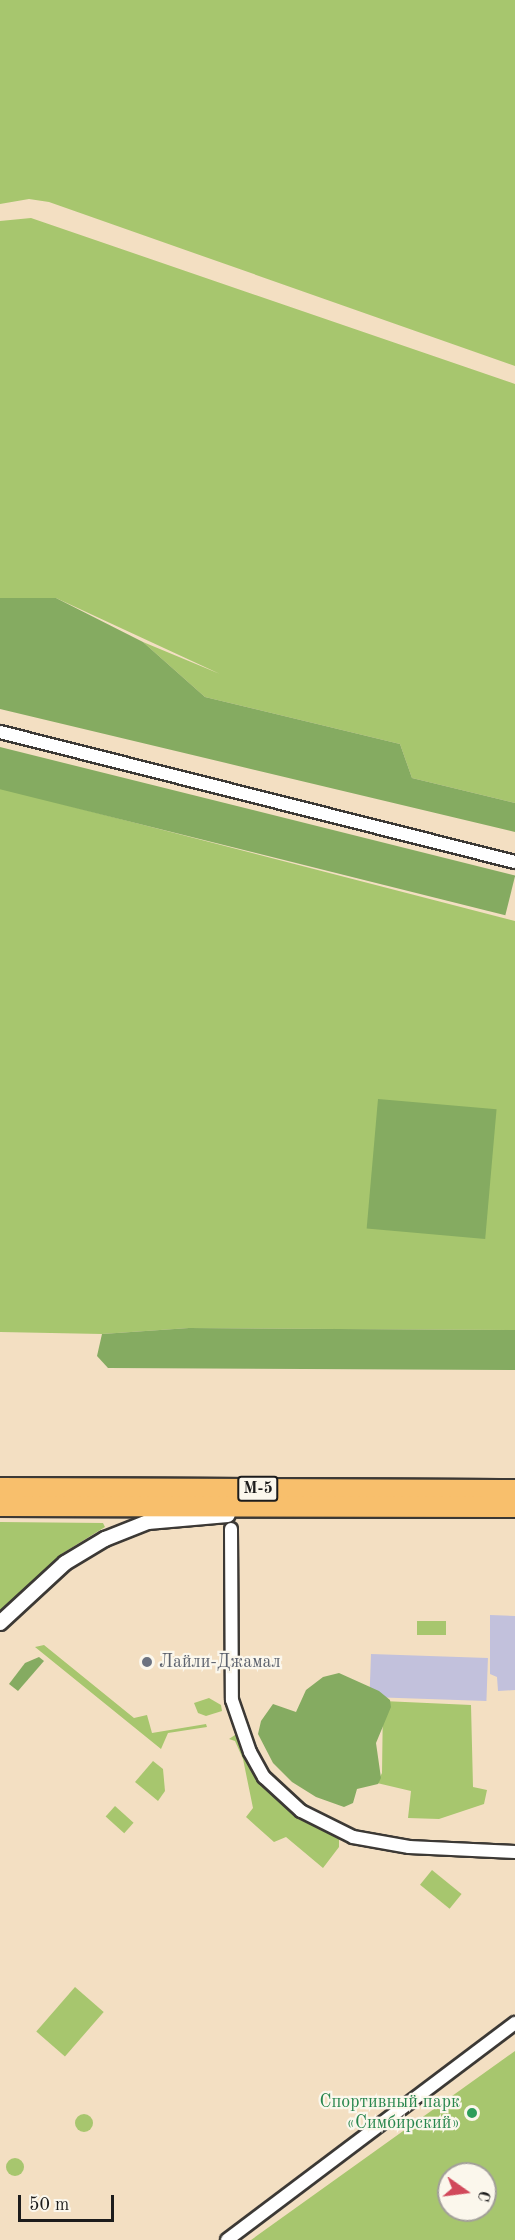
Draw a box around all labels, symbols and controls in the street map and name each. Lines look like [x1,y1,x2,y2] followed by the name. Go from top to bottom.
[237,1476,279,1502] road number: М-5
[159,1651,280,1673] place label: Лайли-Джамал
[140,1655,154,1669] marker: Лайли-Джамал
[319,2092,460,2134] place label: Спортивный парк «Симбирский»
[465,2106,479,2120] marker: Спортивный парк «Симбирский»
[437,2162,497,2222] north arrow
[21,2183,117,2221] scale bar
[473,2189,492,2203] text: С
[29,2196,69,2214] text: 50 m

